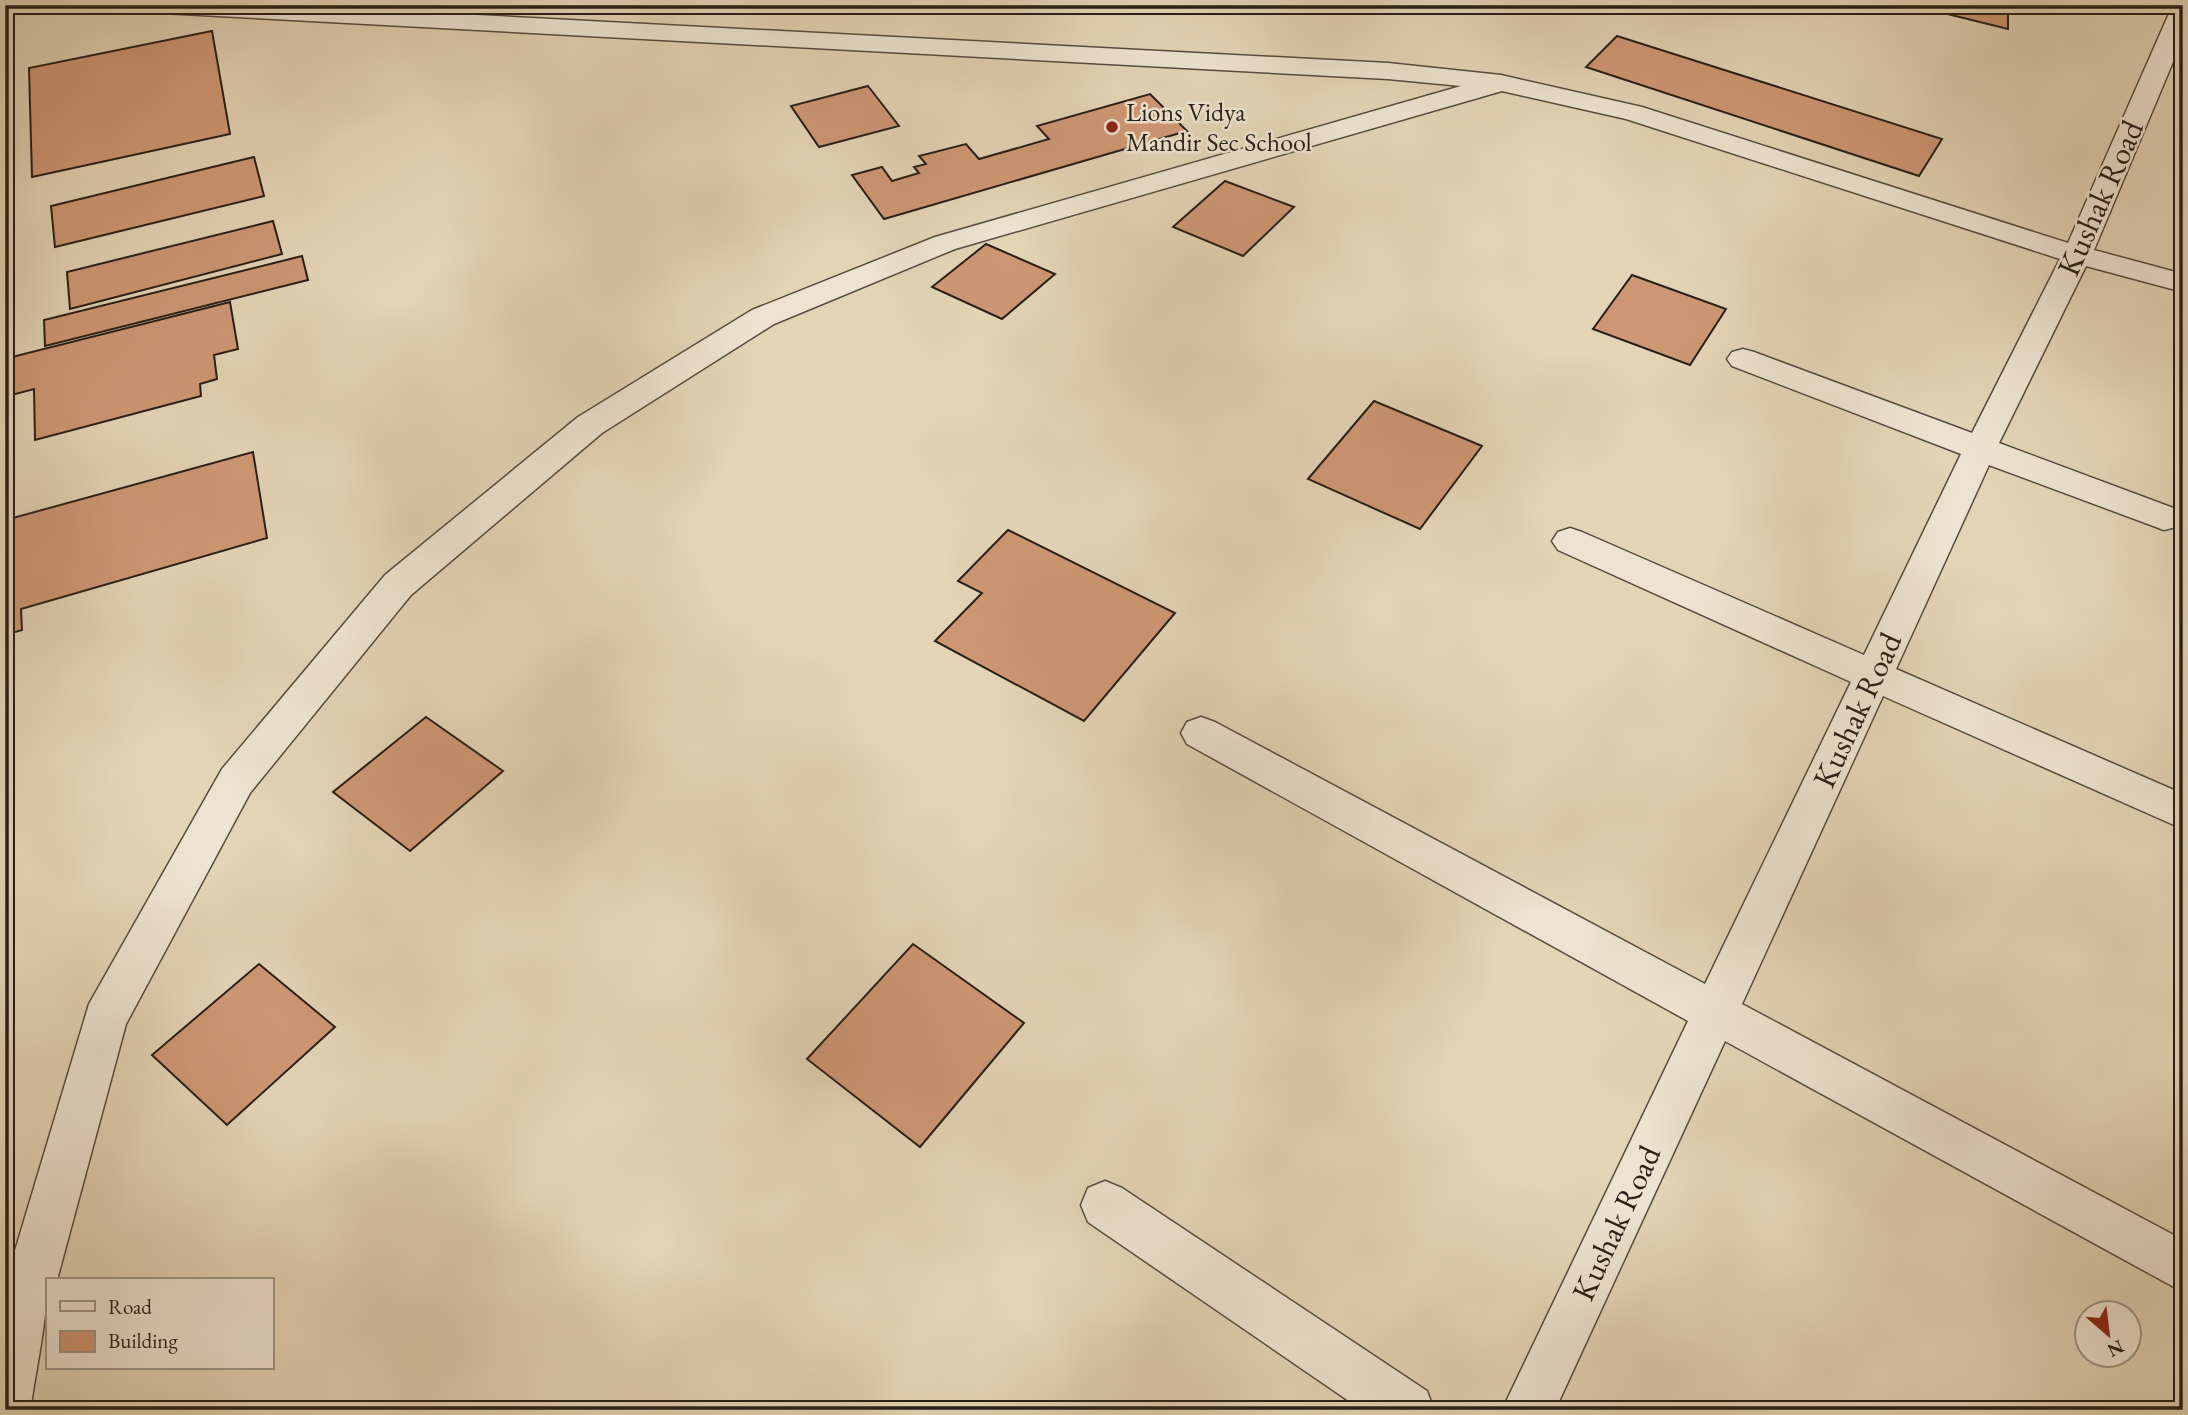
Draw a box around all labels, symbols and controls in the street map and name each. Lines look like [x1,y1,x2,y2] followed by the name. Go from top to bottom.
[1126,95,1312,159] place label: Lions Vidya Mandir Sec School
[2047,113,2153,283] street label: Kushak Road
[1104,119,1120,135] marker: Lions Vidya Mandir Sec School
[1803,625,1912,794] street label: Kushak Road
[1562,1138,1671,1307] street label: Kushak Road
[46,1278,273,1370] legend
[108,1293,152,1320] text: Road
[2072,1300,2142,1370] north arrow
[108,1327,178,1354] text: Building
[2103,1334,2128,1364] text: N

